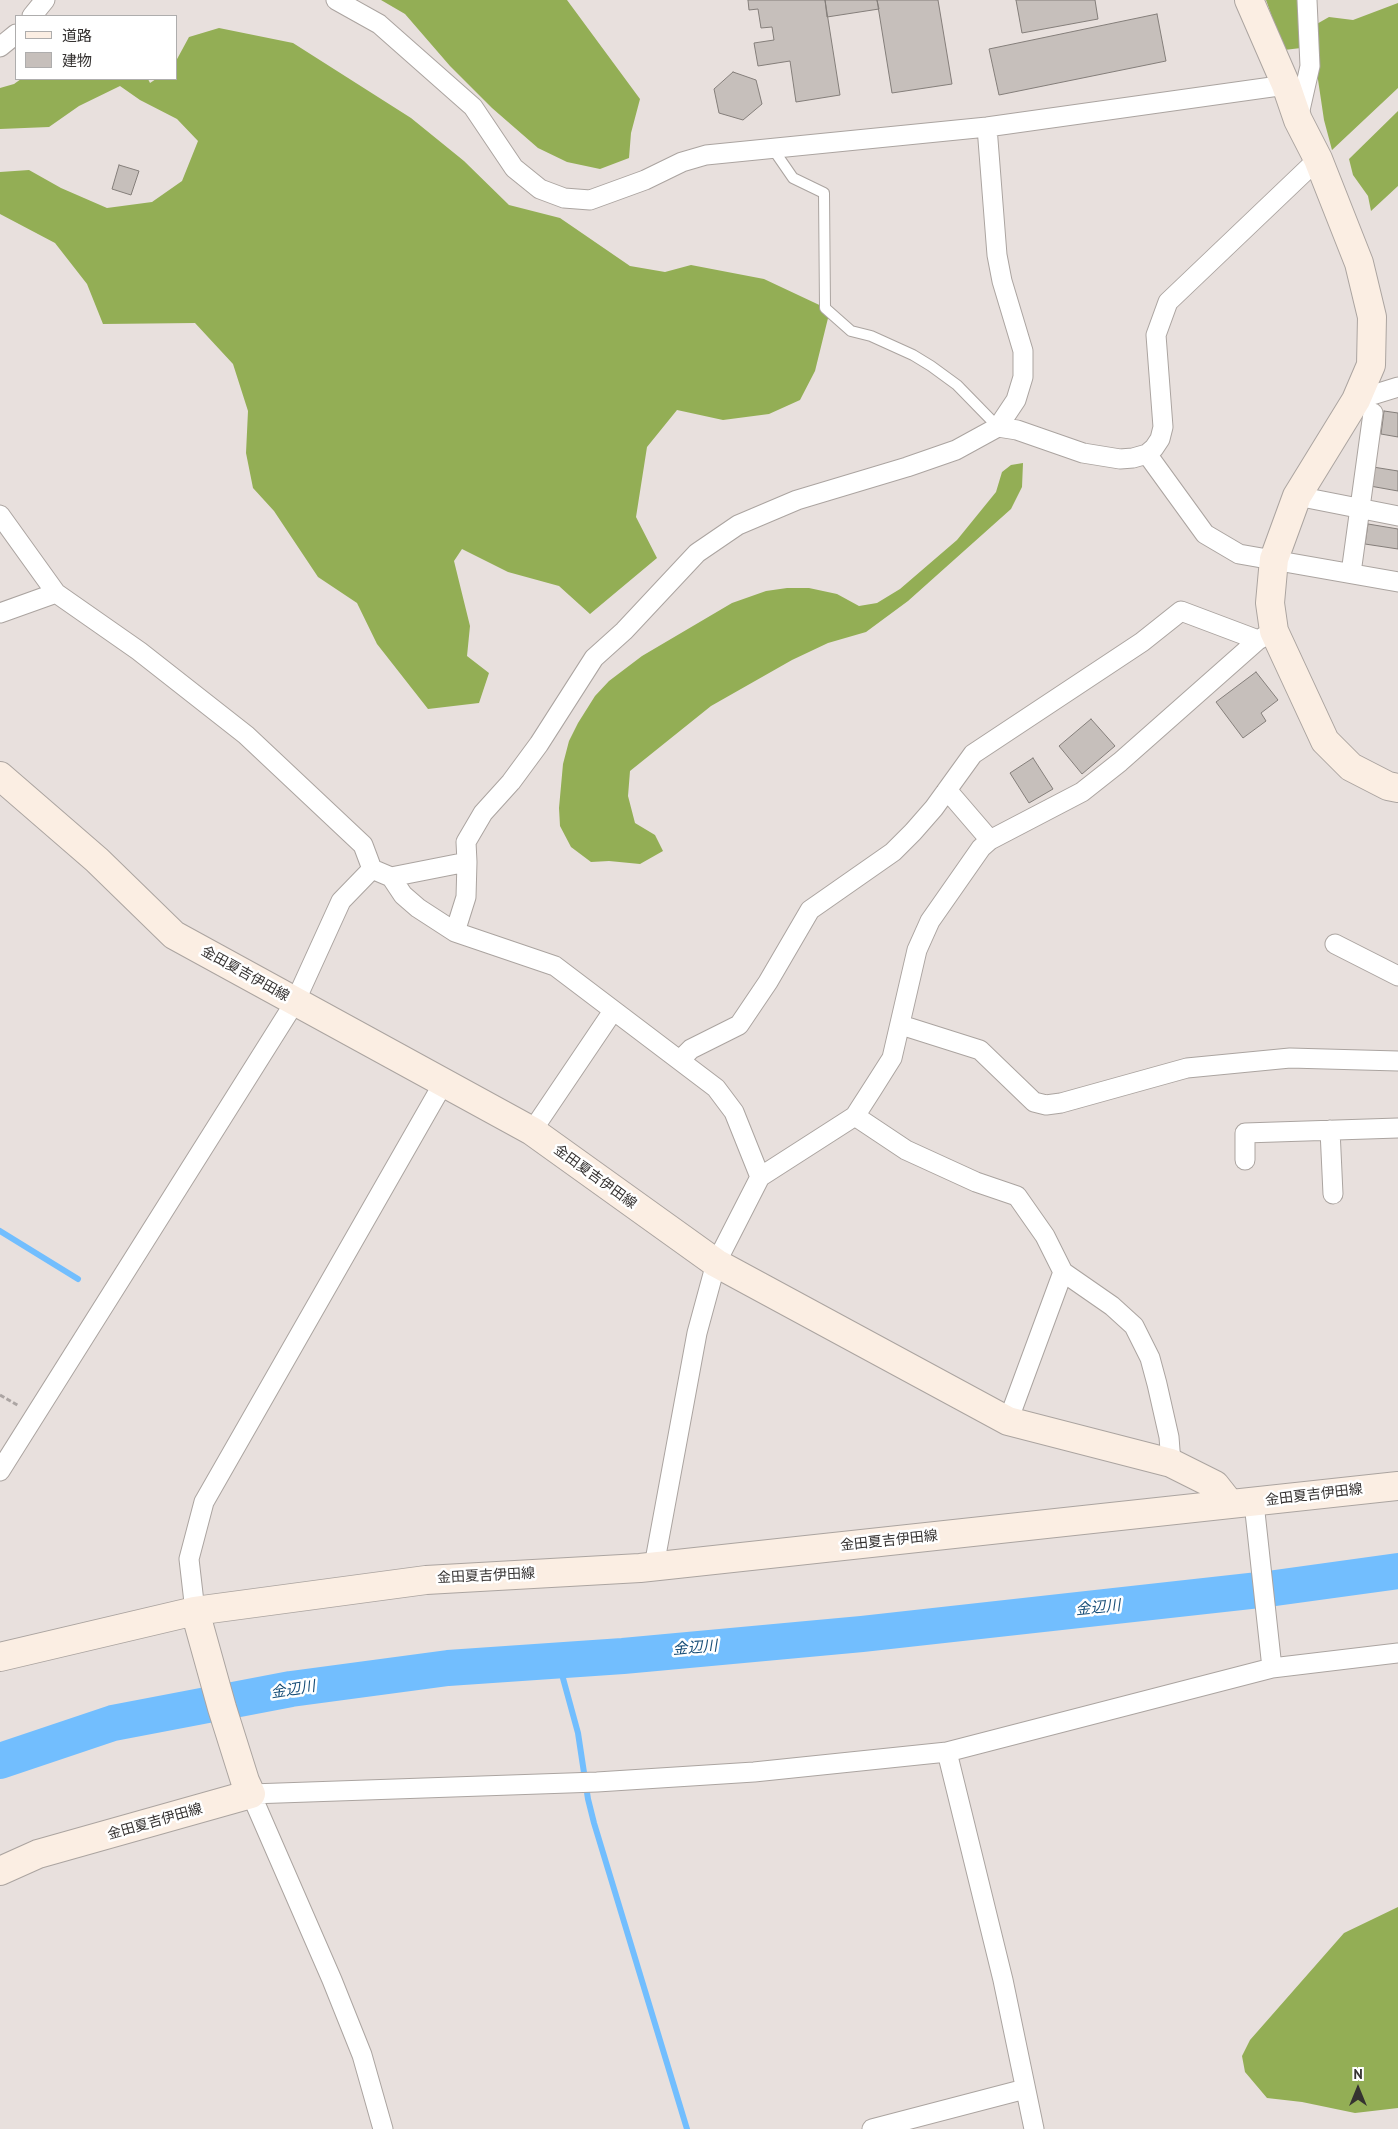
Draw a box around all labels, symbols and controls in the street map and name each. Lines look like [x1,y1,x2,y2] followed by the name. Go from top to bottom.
[15,15,178,80] legend
[62,26,92,45] text: 道路
[62,51,92,70] text: 建物
[198,943,292,1005] street label: 金田夏吉伊田線
[550,1141,640,1213] street label: 金田夏吉伊田線
[1264,1481,1364,1509] street label: 金田夏吉伊田線
[839,1528,939,1554] street label: 金田夏吉伊田線
[437,1565,535,1587] street label: 金田夏吉伊田線
[1075,1597,1121,1619] water label: 金辺川
[672,1637,718,1659] water label: 金辺川
[269,1678,317,1702] water label: 金辺川
[106,1800,204,1844] street label: 金田夏吉伊田線
[1333,2064,1383,2114] north arrow
[1353,2065,1363,2083] text: N

